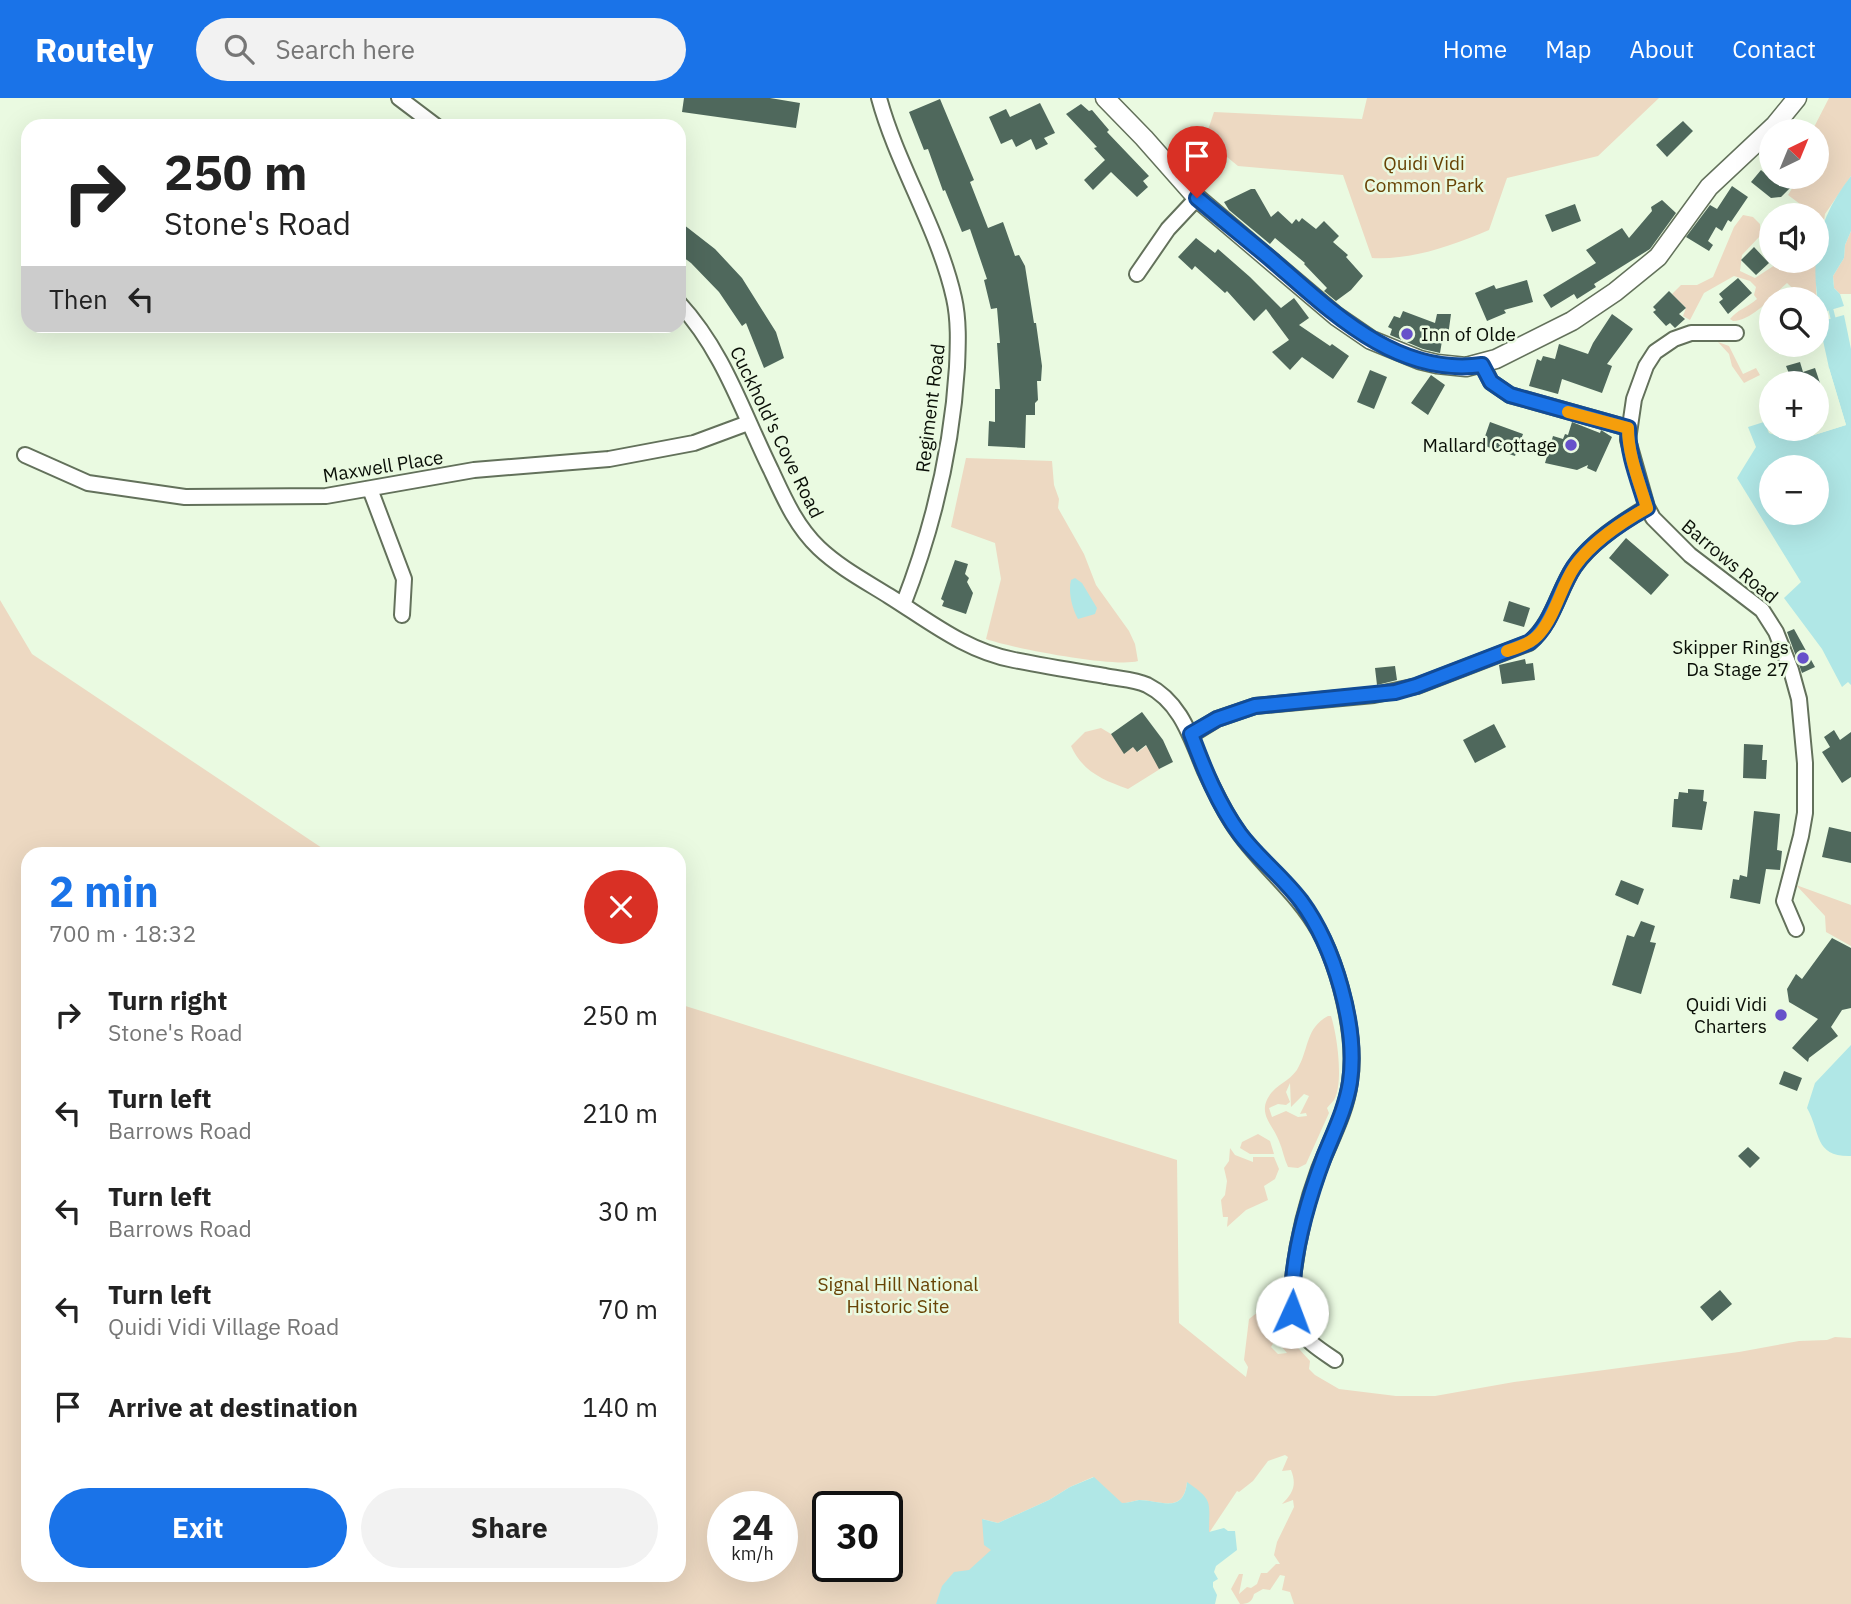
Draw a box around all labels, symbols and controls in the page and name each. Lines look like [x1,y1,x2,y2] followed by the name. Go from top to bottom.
[196,18,686,81] search box
[35,28,154,71] text: Routely
[220,30,258,68] icon: search
[276,32,415,66] text: Search here
[1443,33,1507,65] text: Home
[1545,33,1591,65] text: Map
[1629,33,1694,65] text: About
[1732,33,1816,65] text: Contact
[1759,119,1829,189] north arrow
[1759,119,1829,525] map controls
[1167,126,1227,198] pin
[1178,137,1216,175] icon: arrive
[164,140,308,203] text: 250 m
[49,147,140,238] icon: right
[1364,151,1484,197] park label: Quidi Vidi Common Park
[164,202,351,244] text: Stone's Road
[1759,203,1829,273] button: sound
[122,280,160,318] icon: left
[49,282,108,316] text: Then
[1759,287,1829,357] button: search
[1421,322,1516,346] place label: Inn of Olde
[1399,326,1415,342] marker: Inn of Olde
[725,342,829,522] street label: Cuckhold's Cove Road
[910,342,950,474] street label: Regiment Road
[1759,371,1829,441] button: +
[1423,433,1557,457] place label: Mallard Cottage
[1563,437,1579,453] marker: Mallard Cottage
[321,445,445,487] street label: Maxwell Place
[1759,455,1829,525] button: −
[1677,514,1783,608] street label: Barrows Road
[1672,635,1789,681] place label: Skipper Rings Da Stage 27
[1795,650,1811,666] marker: Skipper Rings Da Stage 27
[49,864,159,919] text: 2 min
[584,870,658,944] button: close
[49,918,196,948] text: 700 m · 18:32
[108,983,227,1017] text: Turn right
[1686,992,1767,1038] place label: Quidi Vidi Charters
[49,996,87,1034] icon: right
[582,998,658,1032] text: 250 m
[1773,1007,1789,1023] marker: Quidi Vidi Charters
[108,1017,243,1047] text: Stone's Road
[108,1081,211,1115] text: Turn left
[49,1094,87,1132] icon: left
[582,1096,658,1130] text: 210 m
[108,1115,252,1145] text: Barrows Road
[108,1179,211,1213] text: Turn left
[49,1192,87,1230] icon: left
[598,1194,658,1228] text: 30 m
[108,1213,252,1243] text: Barrows Road
[817,1272,979,1318] park label: Signal Hill National Historic Site
[1255,1275,1329,1349] position arrow
[108,1277,211,1311] text: Turn left
[49,1290,87,1328] icon: left
[598,1292,658,1326] text: 70 m
[108,1311,339,1341] text: Quidi Vidi Village Road
[49,1388,87,1426] icon: arrive
[108,1390,358,1424] text: Arrive at destination
[582,1390,658,1424] text: 140 m
[49,1488,347,1568] button: Exit
[361,1488,658,1568] button: Share
[812,1491,903,1582] speed limit sign: 30
[731,1504,774,1550] text: 24
[731,1542,774,1565] text: km/h

